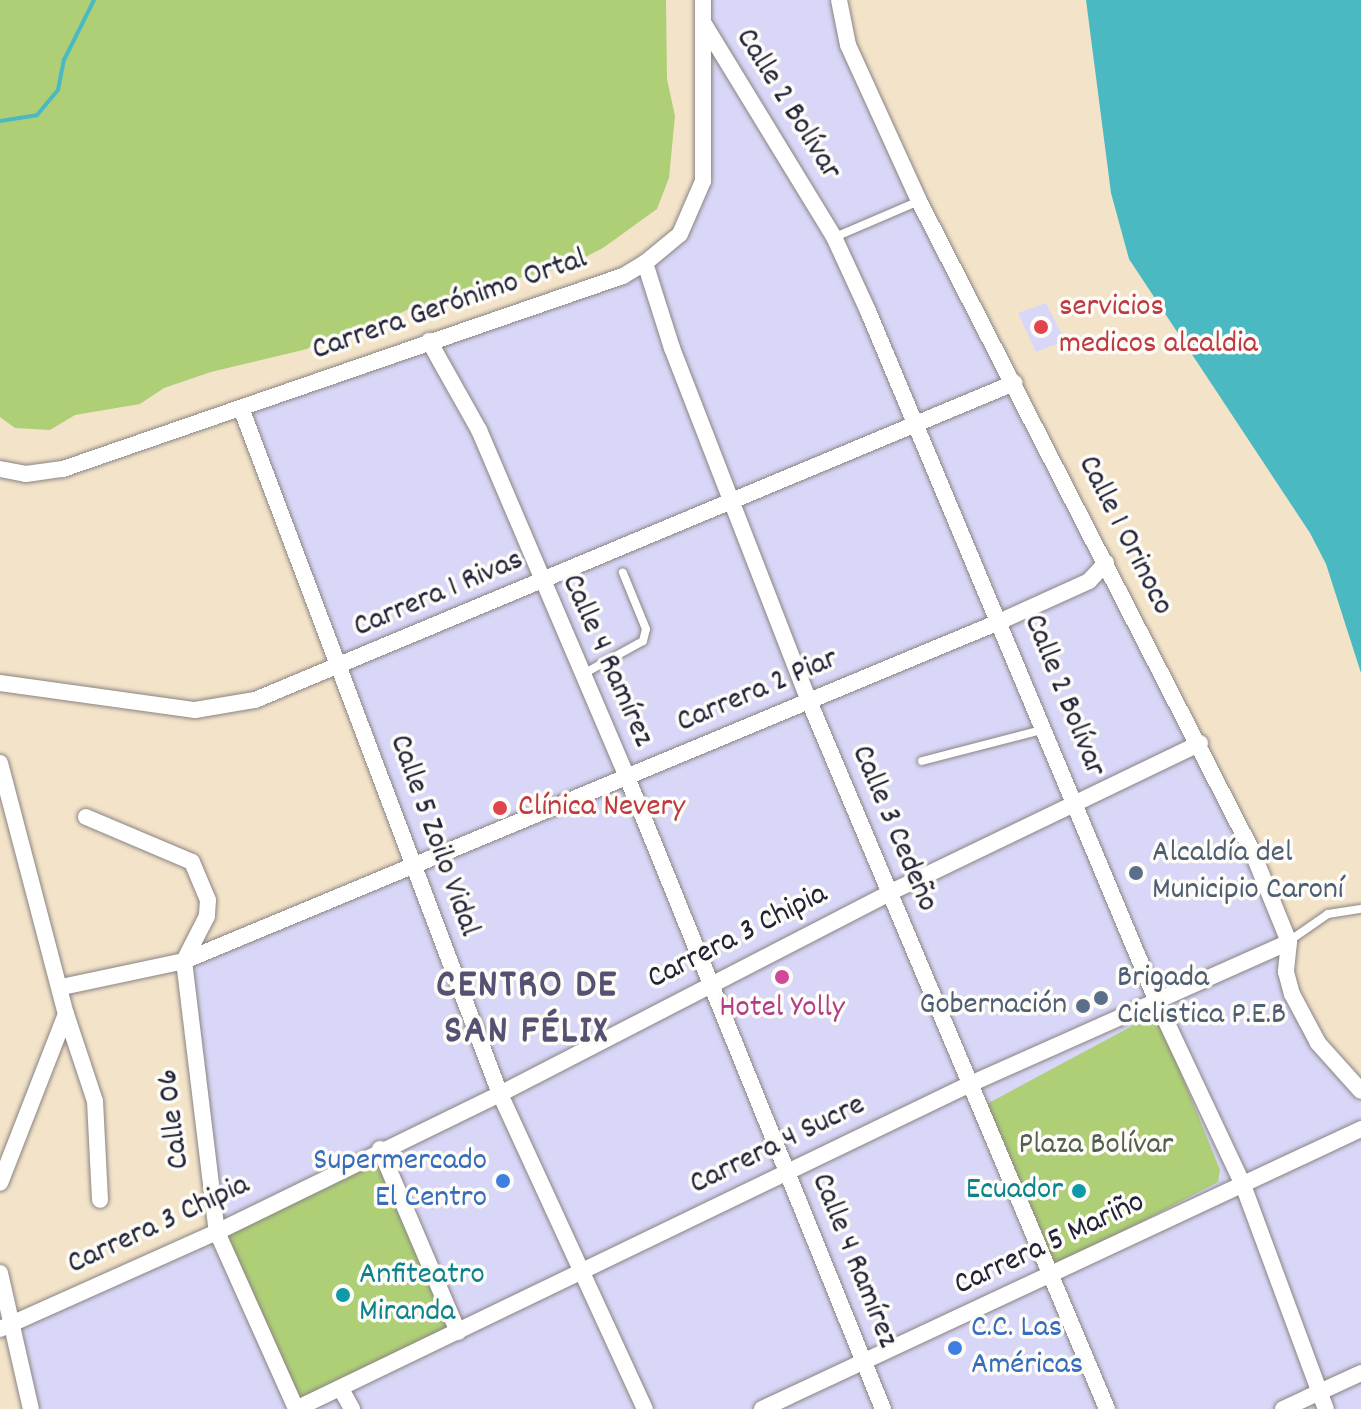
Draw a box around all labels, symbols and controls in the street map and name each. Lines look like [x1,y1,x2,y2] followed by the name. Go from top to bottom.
[725,22,849,188] street label: Calle 2 Bolívar
[308,241,592,371] street label: Carrera Gerónimo Ortal
[1059,290,1258,365] place label: servicios medicos alcaldia
[1030,316,1052,338] marker: servicios medicos alcaldia
[1067,450,1181,622] street label: Calle 1 Orinoco
[348,542,530,648] street label: Carrera 1 Rivas
[551,569,661,753] street label: Calle 4 Ramírez
[1013,609,1113,783] street label: Calle 2 Bolívar
[672,641,844,743] street label: Carrera 2 Piar
[379,730,487,942] street label: Calle 5 Zoilo Vidal
[841,740,945,918] street label: Calle 3 Cedeño
[518,789,685,827] place label: Clínica Nevery
[489,797,511,819] marker: Clínica Nevery
[1152,836,1344,911] place label: Alcaldía del Municipio Caroní
[1127,864,1145,882] marker: Alcaldía del Municipio Caroní
[642,876,834,1000] street label: Carrera 3 Chipia
[1117,961,1286,1036] place label: Brigada Ciclistica P.E.B
[436,964,618,1058] district label: CENTRO DE SAN FÉLIX
[773,968,791,986] marker: Hotel Yolly
[919,987,1067,1025] place label: Gobernación
[1092,989,1110,1007] marker: Brigada Ciclistica P.E.B
[719,990,845,1028] place label: Hotel Yolly
[1074,997,1092,1015] marker: Gobernación
[150,1067,200,1171] street label: Calle 06
[684,1087,872,1205] street label: Carrera 4 Sucre
[1019,1127,1173,1165] park label: Plaza Bolívar
[313,1144,487,1219] place label: Supermercado El Centro
[62,1167,256,1285] street label: Carrera 3 Chipia
[801,1168,905,1354] street label: Calle 4 Ramírez
[494,1172,512,1190] marker: Supermercado El Centro
[966,1172,1063,1210] place label: Ecuador
[1070,1182,1088,1200] marker: Ecuador
[949,1184,1151,1306] street label: Carrera 5 Mariño
[359,1258,485,1333] place label: Anfiteatro Miranda
[334,1286,352,1304] marker: Anfiteatro Miranda
[971,1311,1083,1386] place label: C.C. Las Américas
[946,1339,964,1357] marker: C.C. Las Américas

